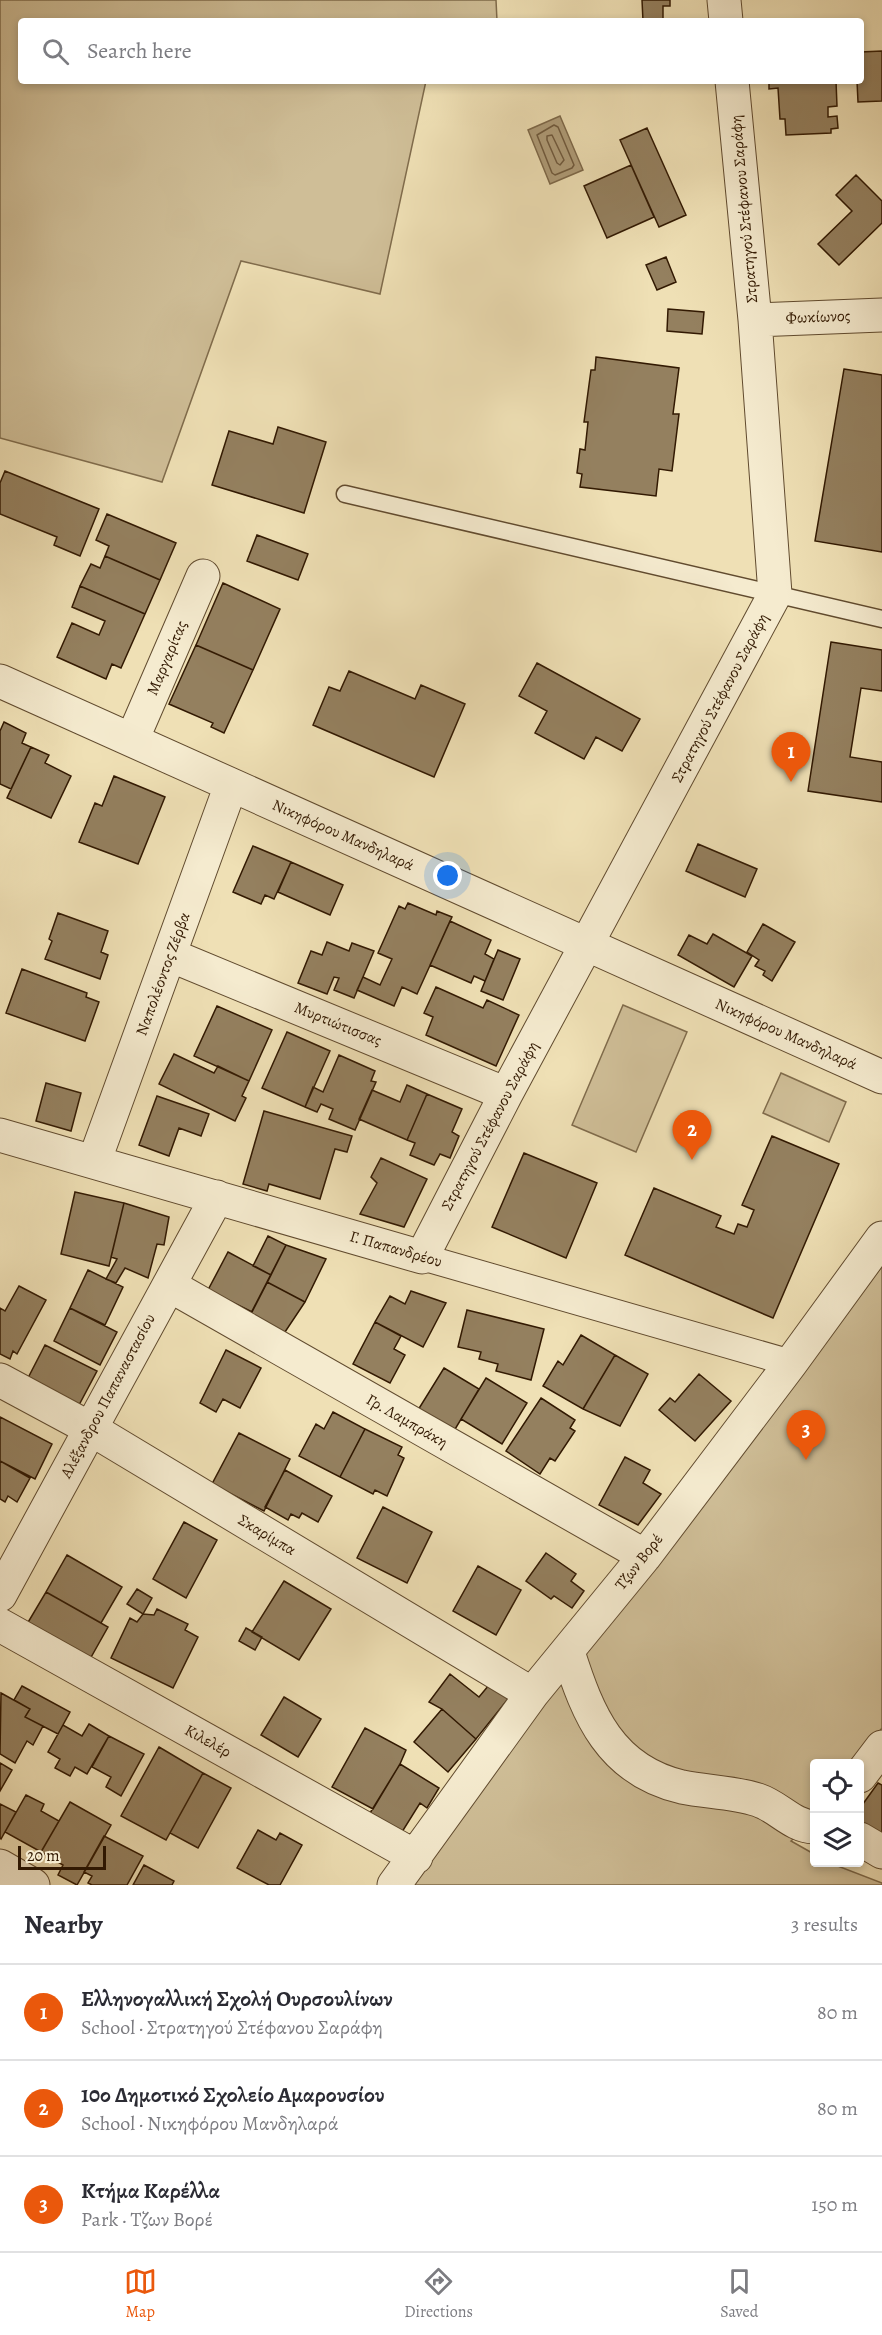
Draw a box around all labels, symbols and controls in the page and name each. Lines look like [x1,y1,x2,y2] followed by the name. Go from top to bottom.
[18,18,864,84] search box
[39,35,72,68] icon: search
[87,36,192,66] text: Search here
[725,114,763,304] street label: Στρατηγού Στέφανου Σαράφη
[785,305,851,329] street label: Φωκίωνος
[666,610,774,786] street label: Στρατηγού Στέφανου Σαράφη
[141,617,193,699] street label: Μαργαρίτας
[772,732,810,782] pin: 1
[269,794,418,876] street label: Νικηφόρου Μανδηλαρά
[433,861,462,890] your location
[130,909,196,1039] street label: Ναπολέοντος Ζέρβα
[712,993,861,1075] street label: Νικηφόρου Μανδηλαρά
[291,996,385,1052] street label: Μυρτιώτισσας
[436,1038,544,1214] street label: Στρατηγού Στέφανου Σαράφη
[672,1110,712,1160] pin: 2
[347,1225,445,1273] street label: Γ. Παπανδρέου
[55,1310,161,1483] street label: Αλέξανδρου Παπαναστασίου
[362,1389,452,1453] street label: Γρ. Λαμπράκη
[786,1410,826,1460] pin: 3
[234,1509,300,1561] street label: Σκαρίμπα
[610,1529,668,1595] street label: Τζων Βορέ
[181,1719,235,1763] street label: Κιλελέρ
[810,1759,864,1867] map controls
[810,1759,864,1813] button: locate
[810,1813,864,1867] button: layers
[18,1843,106,1870] scale bar
[27,1845,60,1867] text: 20 m
[24,1907,103,1942] text: Nearby
[791,1911,858,1938] text: 3 results
[81,1984,393,2014] text: Ελληνογαλλική Σχολή Ουρσουλίνων
[40,1999,47,2026] text: 1
[817,1999,858,2026] text: 80 m
[81,2014,383,2041] text: School · Στρατηγού Στέφανου Σαράφη
[81,2080,385,2110] text: 10ο Δημοτικό Σχολείο Αμαρουσίου
[39,2095,48,2122] text: 2
[817,2095,858,2122] text: 80 m
[81,2110,339,2137] text: School · Νικηφόρου Μανδηλαρά
[81,2176,220,2206] text: Κτήμα Καρέλλα
[39,2191,48,2218] text: 3
[811,2191,858,2218] text: 150 m
[81,2206,213,2233] text: Park · Τζων Βορέ
[124,2265,157,2323] tab: Map
[404,2265,473,2323] tab: Directions
[720,2265,758,2323] tab: Saved

